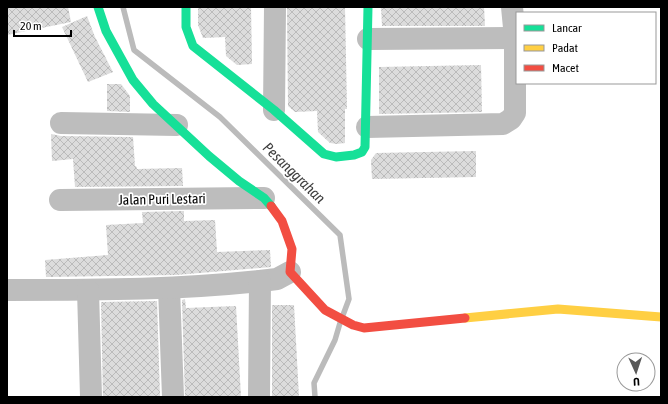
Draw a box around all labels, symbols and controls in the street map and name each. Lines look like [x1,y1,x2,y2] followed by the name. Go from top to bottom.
[14,12,71,38] scale bar
[516,12,656,84] legend
[20,19,42,33] text: 20 m
[552,21,582,35] text: Lancar
[552,41,578,55] text: Padat
[552,61,580,75] text: Macet
[260,139,329,206] water label: Pesanggrahan
[118,190,206,208] street label: Jalan Puri Lestari
[616,352,656,392] north arrow
[633,376,640,388] text: U

